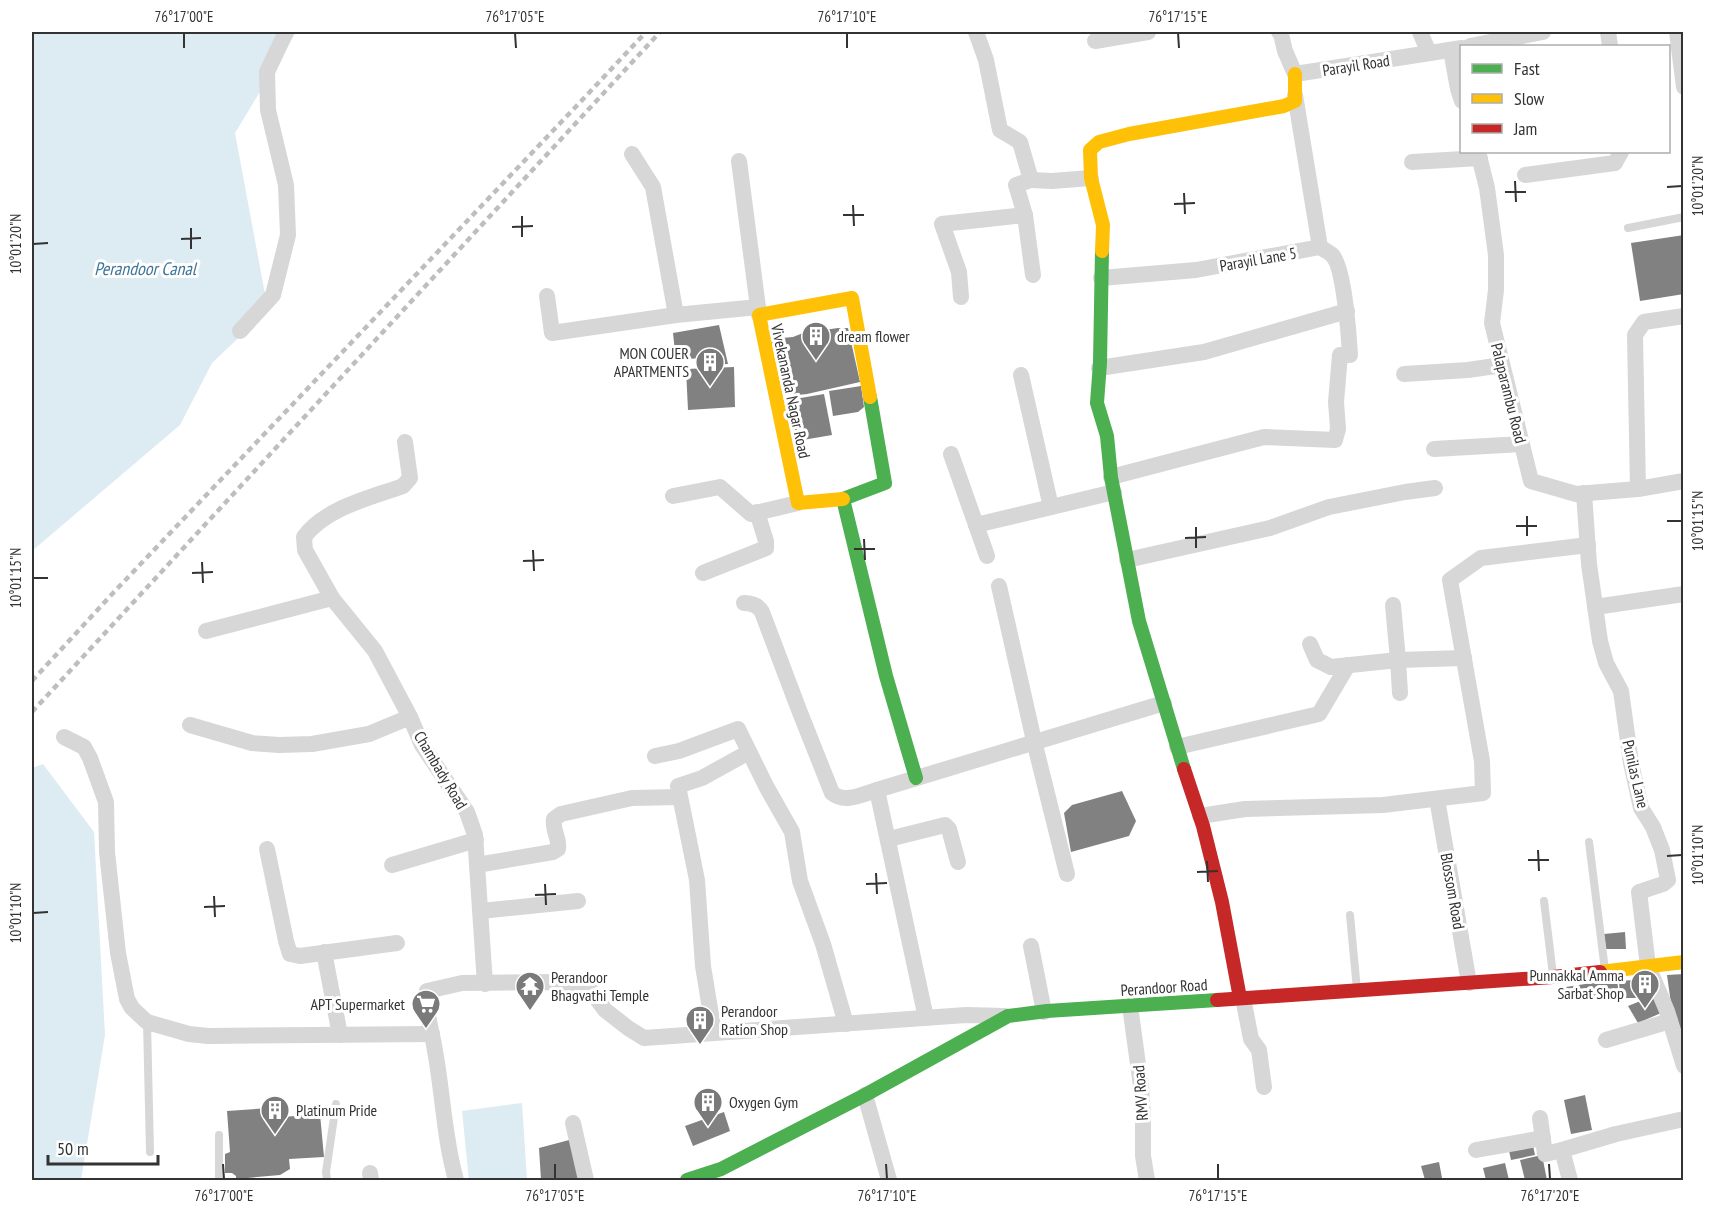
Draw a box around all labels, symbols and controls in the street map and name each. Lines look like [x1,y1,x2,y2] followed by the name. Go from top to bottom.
[154,7,214,26] text: 76°17'00"E
[485,7,545,26] text: 76°17'05"E
[817,7,877,26] text: 76°17'10"E
[1148,7,1208,26] text: 76°17'15"E
[1460,45,1670,153] legend
[1321,50,1391,80] street label: Parayil Road
[1514,57,1540,80] text: Fast
[1514,87,1545,110] text: Slow
[1513,117,1537,140] text: Jam
[1688,156,1707,216] text: 10°01'20"N
[6,214,25,274] text: 10°01'20"N
[1218,242,1298,276] street label: Parayil Lane 5
[94,257,198,280] water label: Perandoor Canal
[800,320,832,362] building icon: dream flower
[767,321,815,460] street label: Vivekananda Nagar Road
[837,326,910,346] place label: dream flower
[1487,341,1531,445] street label: Palaparambu Road
[614,343,689,381] place label: MON COUER APARTMENTS
[694,346,726,388] building icon: MON COUER APARTMENTS
[1688,491,1707,551] text: 10°01'15"N
[6,548,25,608] text: 10°01'15"N
[410,727,472,813] street label: Chambady Road
[1618,738,1654,810] street label: Punilas Lane
[1688,825,1707,885] text: 10°01'10"N
[1436,851,1470,931] street label: Blossom Road
[6,883,25,943] text: 10°01'10"N
[1530,965,1624,1003] place label: Punnakkal Amma Sarbat Shop
[551,967,649,1005] place label: Perandoor Bhagvathi Temple
[1629,968,1661,1010] building icon: Punnakkal Amma Sarbat Shop
[514,970,546,1012] temple icon: Perandoor Bhagvathi Temple
[1120,974,1208,1000] street label: Perandoor Road
[410,988,442,1030] supermarket icon: APT Supermarket
[310,994,406,1014] place label: APT Supermarket
[721,1001,788,1039] place label: Perandoor Ration Shop
[684,1004,716,1046] building icon: Perandoor Ration Shop
[1128,1065,1152,1121] street label: RMV Road
[692,1086,724,1128] building icon: Oxygen Gym
[729,1092,798,1112] place label: Oxygen Gym
[259,1094,291,1136] building icon: Platinum Pride
[296,1100,377,1120] place label: Platinum Pride
[48,1128,158,1166] scale bar
[57,1137,89,1160] text: 50 m
[194,1186,254,1205] text: 76°17'00"E
[525,1186,585,1205] text: 76°17'05"E
[857,1186,917,1205] text: 76°17'10"E
[1188,1186,1248,1205] text: 76°17'15"E
[1520,1186,1580,1205] text: 76°17'20"E

